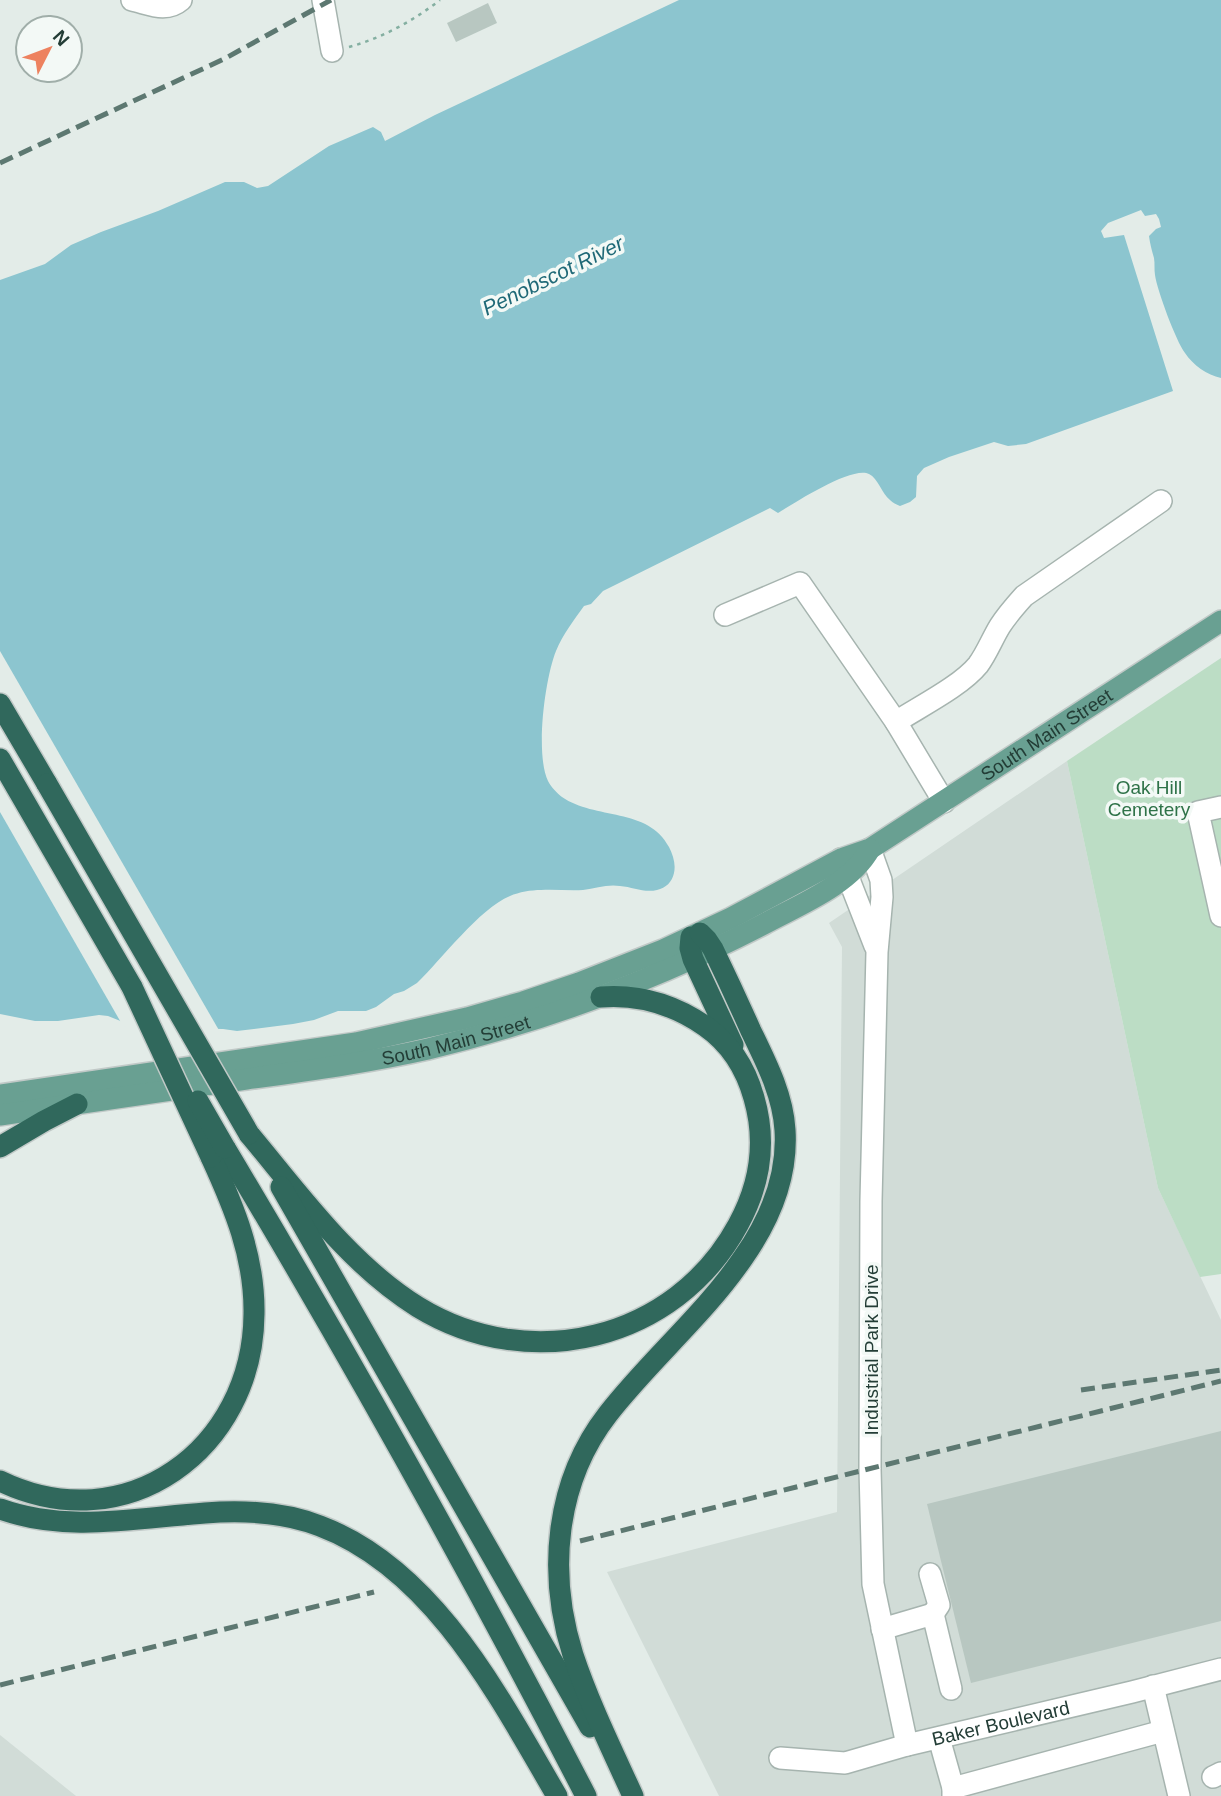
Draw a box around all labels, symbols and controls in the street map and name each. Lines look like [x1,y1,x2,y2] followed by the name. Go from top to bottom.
[14,14,84,84] north arrow
[49,26,74,50] text: N
[478,231,628,320] water label: Penobscot River
[977,684,1117,785] street label: South Main Street
[1108,777,1191,820] park label: Oak Hill Cemetery
[380,1011,533,1069] street label: South Main Street
[861,1264,882,1436] street label: Industrial Park Drive
[930,1697,1072,1750] street label: Baker Boulevard

